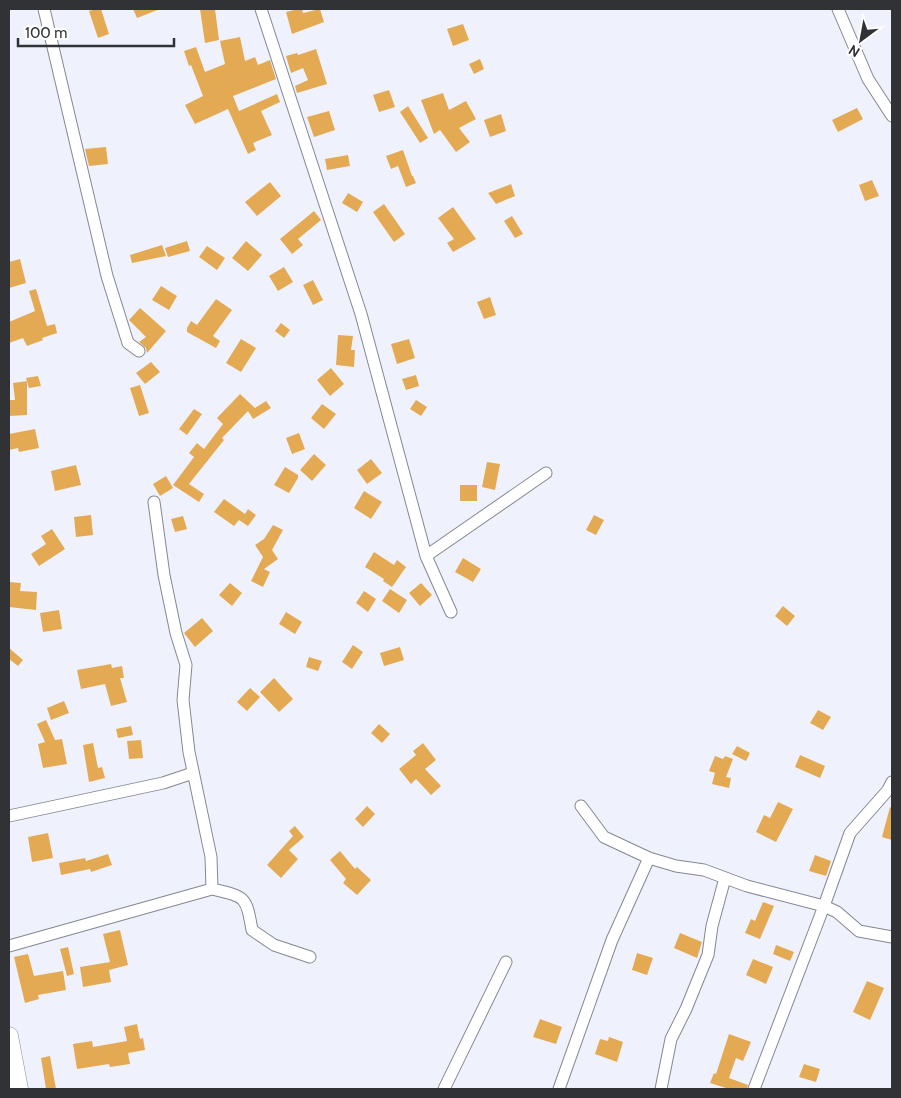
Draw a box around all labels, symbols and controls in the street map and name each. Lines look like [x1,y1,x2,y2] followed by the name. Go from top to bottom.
[18,15,174,47] scale bar
[836,15,886,65] north arrow
[25,24,67,42] text: 100 m
[845,41,863,61] text: N

